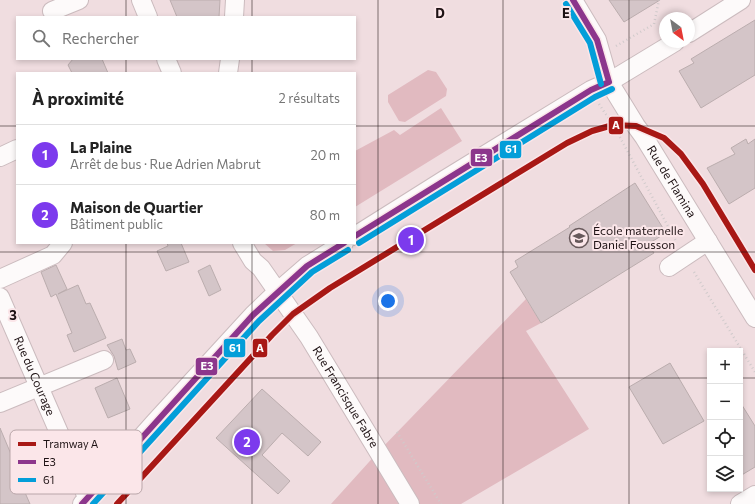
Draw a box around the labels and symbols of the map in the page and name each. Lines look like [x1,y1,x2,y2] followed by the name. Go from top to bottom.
[435,5,445,21] text: D
[562,5,570,21] text: E
[659,12,695,48] north arrow
[608,116,624,135] line badge: A
[612,118,620,131] text: A
[499,140,522,159] line badge: 61
[505,142,517,155] text: 61
[645,143,700,220] street label: Rue de Flamina
[470,148,493,167] line badge: E3
[475,151,487,164] text: E3
[593,223,683,251] place label: École maternelle Daniel Fousson
[398,225,424,255] pin: 1
[568,227,590,249] school or university icon: École maternelle Daniel Fousson
[378,291,398,311] your location
[9,307,17,323] text: 3
[12,334,59,417] street label: Rue du Courage
[223,338,246,358] line badge: 61
[252,338,268,358] line badge: A
[229,341,241,354] text: 61
[256,341,264,354] text: A
[310,343,382,450] street label: Rue Francisque Fabre
[195,357,218,376] line badge: E3
[201,359,213,372] text: E3
[234,427,260,457] pin: 2
[10,430,142,494] legend
[43,437,99,450] text: Tramway A
[43,455,56,468] text: E3
[43,473,54,486] text: 61

